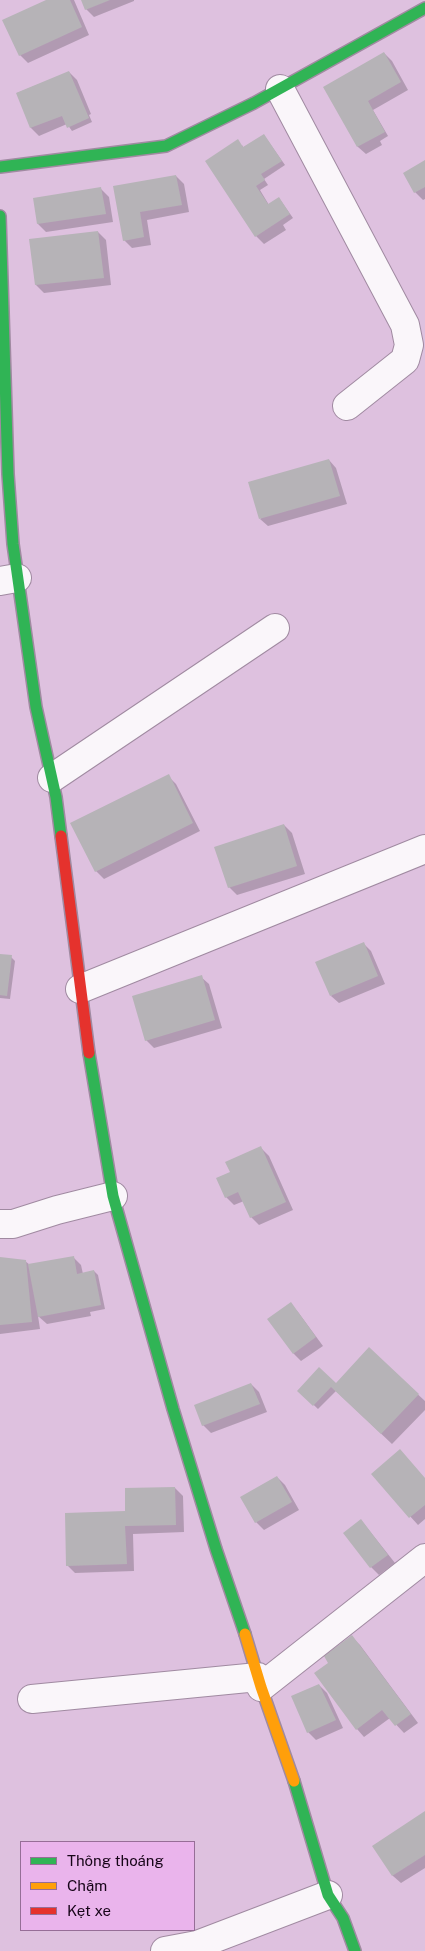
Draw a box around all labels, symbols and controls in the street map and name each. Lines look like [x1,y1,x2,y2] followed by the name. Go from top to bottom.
[20,1841,195,1931] legend
[67,1852,164,1869] text: Thông thoáng
[67,1877,107,1894] text: Chậm
[67,1902,111,1919] text: Kẹt xe

